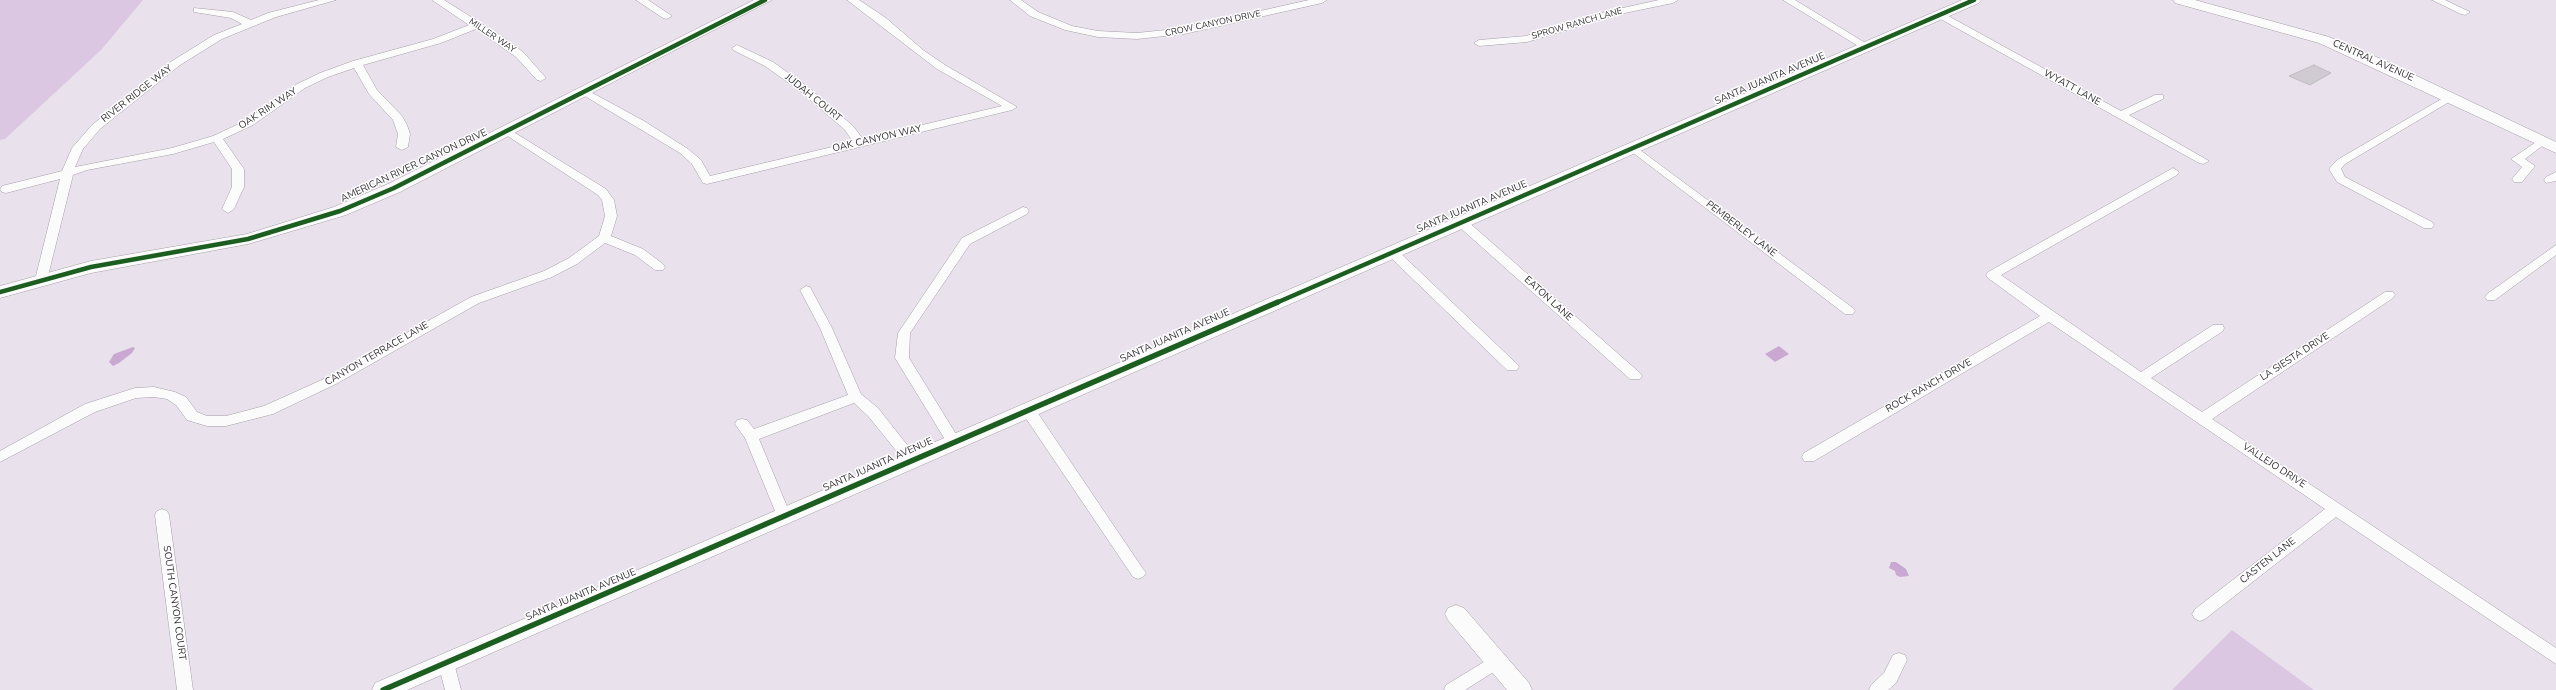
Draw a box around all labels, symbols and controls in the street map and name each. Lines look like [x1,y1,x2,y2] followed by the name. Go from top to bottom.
[1530,6,1624,42] street label: SPROW RANCH LANE
[1164,9,1262,39] street label: CROW CANYON DRIVE
[467,16,517,56] street label: MILLER WAY
[2330,38,2416,84] street label: CENTRAL AVENUE
[1713,50,1827,108] street label: SANTA JUANITA AVENUE
[99,63,175,125] street label: RIVER RIDGE WAY
[2041,67,2103,109] street label: WYATT LANE
[782,72,844,124] street label: JUDAH COURT
[237,86,299,132] street label: OAK RIM WAY
[831,123,923,155] street label: OAK CANYON WAY
[339,127,489,205] street label: AMERICAN RIVER CANYON DRIVE
[1415,178,1529,236] street label: SANTA JUANITA AVENUE
[1703,198,1779,260] street label: PEMBERLEY LANE
[1521,274,1575,324] street label: EATON LANE
[1118,306,1232,366] street label: SANTA JUANITA AVENUE
[323,319,431,389] street label: CANYON TERRACE LANE
[2258,330,2332,384] street label: LA SIESTA DRIVE
[1884,356,1974,416] street label: ROCK RANCH DRIVE
[821,435,935,495] street label: SANTA JUANITA AVENUE
[2240,441,2308,491] street label: VALLEJO DRIVE
[2238,536,2298,586] street label: CASTEN LANE
[160,545,188,661] street label: SOUTH CANYON COURT
[524,566,638,624] street label: SANTA JUANITA AVENUE

